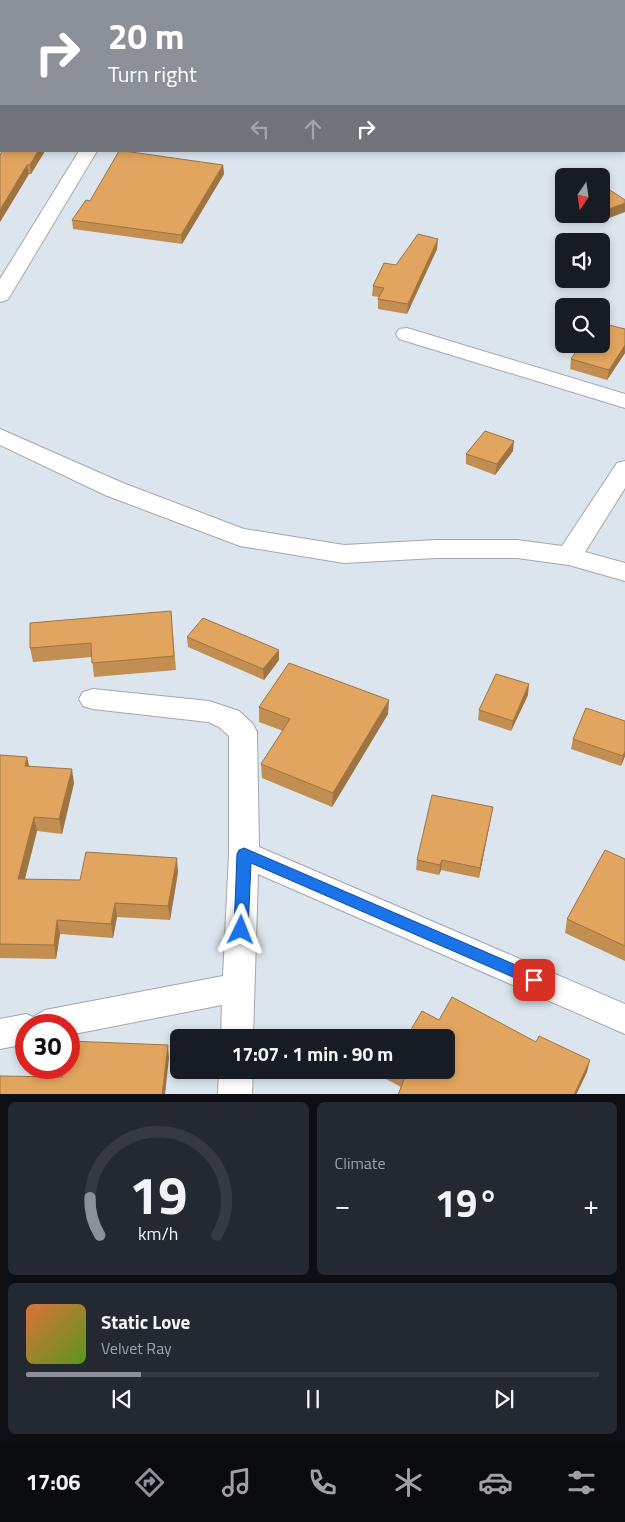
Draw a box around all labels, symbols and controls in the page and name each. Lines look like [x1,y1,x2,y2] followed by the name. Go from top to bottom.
[108,9,184,63] text: 20 m
[25,20,90,85] icon: right
[108,57,197,91] text: Turn right
[246,115,274,143] icon: left
[299,115,327,143] icon: ahead
[352,115,380,143] icon: right
[555,168,610,222] north arrow
[555,168,610,353] map controls
[555,233,610,288] button: sound
[555,298,610,353] button: search
[214,903,266,955] position arrow
[513,959,555,1001] pin
[520,966,548,994] icon: arrive
[15,1014,80,1079] speed limit sign: 30
[232,1039,393,1068] text: 17:07 · 1 min · 90 m
[335,1151,386,1175] text: Climate
[129,1155,187,1234] text: 19
[435,1174,499,1232] text: 19°
[335,1183,350,1226] text: −
[583,1183,599,1226] text: +
[138,1220,178,1247] text: km/h
[101,1307,190,1336] text: Static Love
[101,1336,172,1360] text: Velvet Ray
[108,1385,136,1413] icon: previous
[299,1385,327,1413] icon: pause
[490,1385,518,1413] icon: next
[26,1465,81,1499] text: 17:06
[132,1465,167,1500] icon: directions
[219,1465,254,1500] icon: music
[305,1465,340,1500] icon: phone
[391,1465,426,1500] icon: climate
[478,1465,513,1500] icon: car
[564,1465,599,1500] icon: filters

